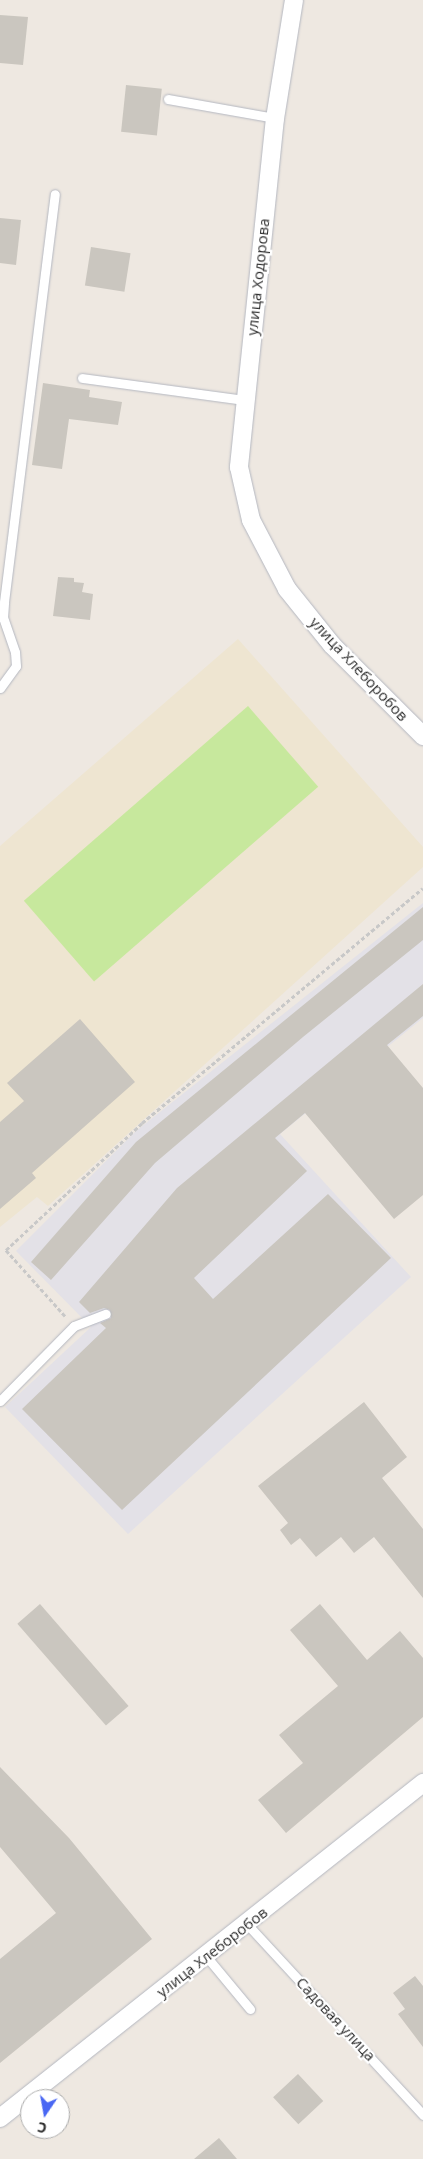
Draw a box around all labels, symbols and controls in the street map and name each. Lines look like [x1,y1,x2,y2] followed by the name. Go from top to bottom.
[243,218,273,336] street label: улица Ходорова
[306,613,412,725] street label: улица Хлеборобов
[153,1903,271,2001] street label: улица Хлеборобов
[293,1973,379,2065] street label: Садовая улица
[20,2089,70,2139] north arrow
[36,2118,48,2138] text: С

